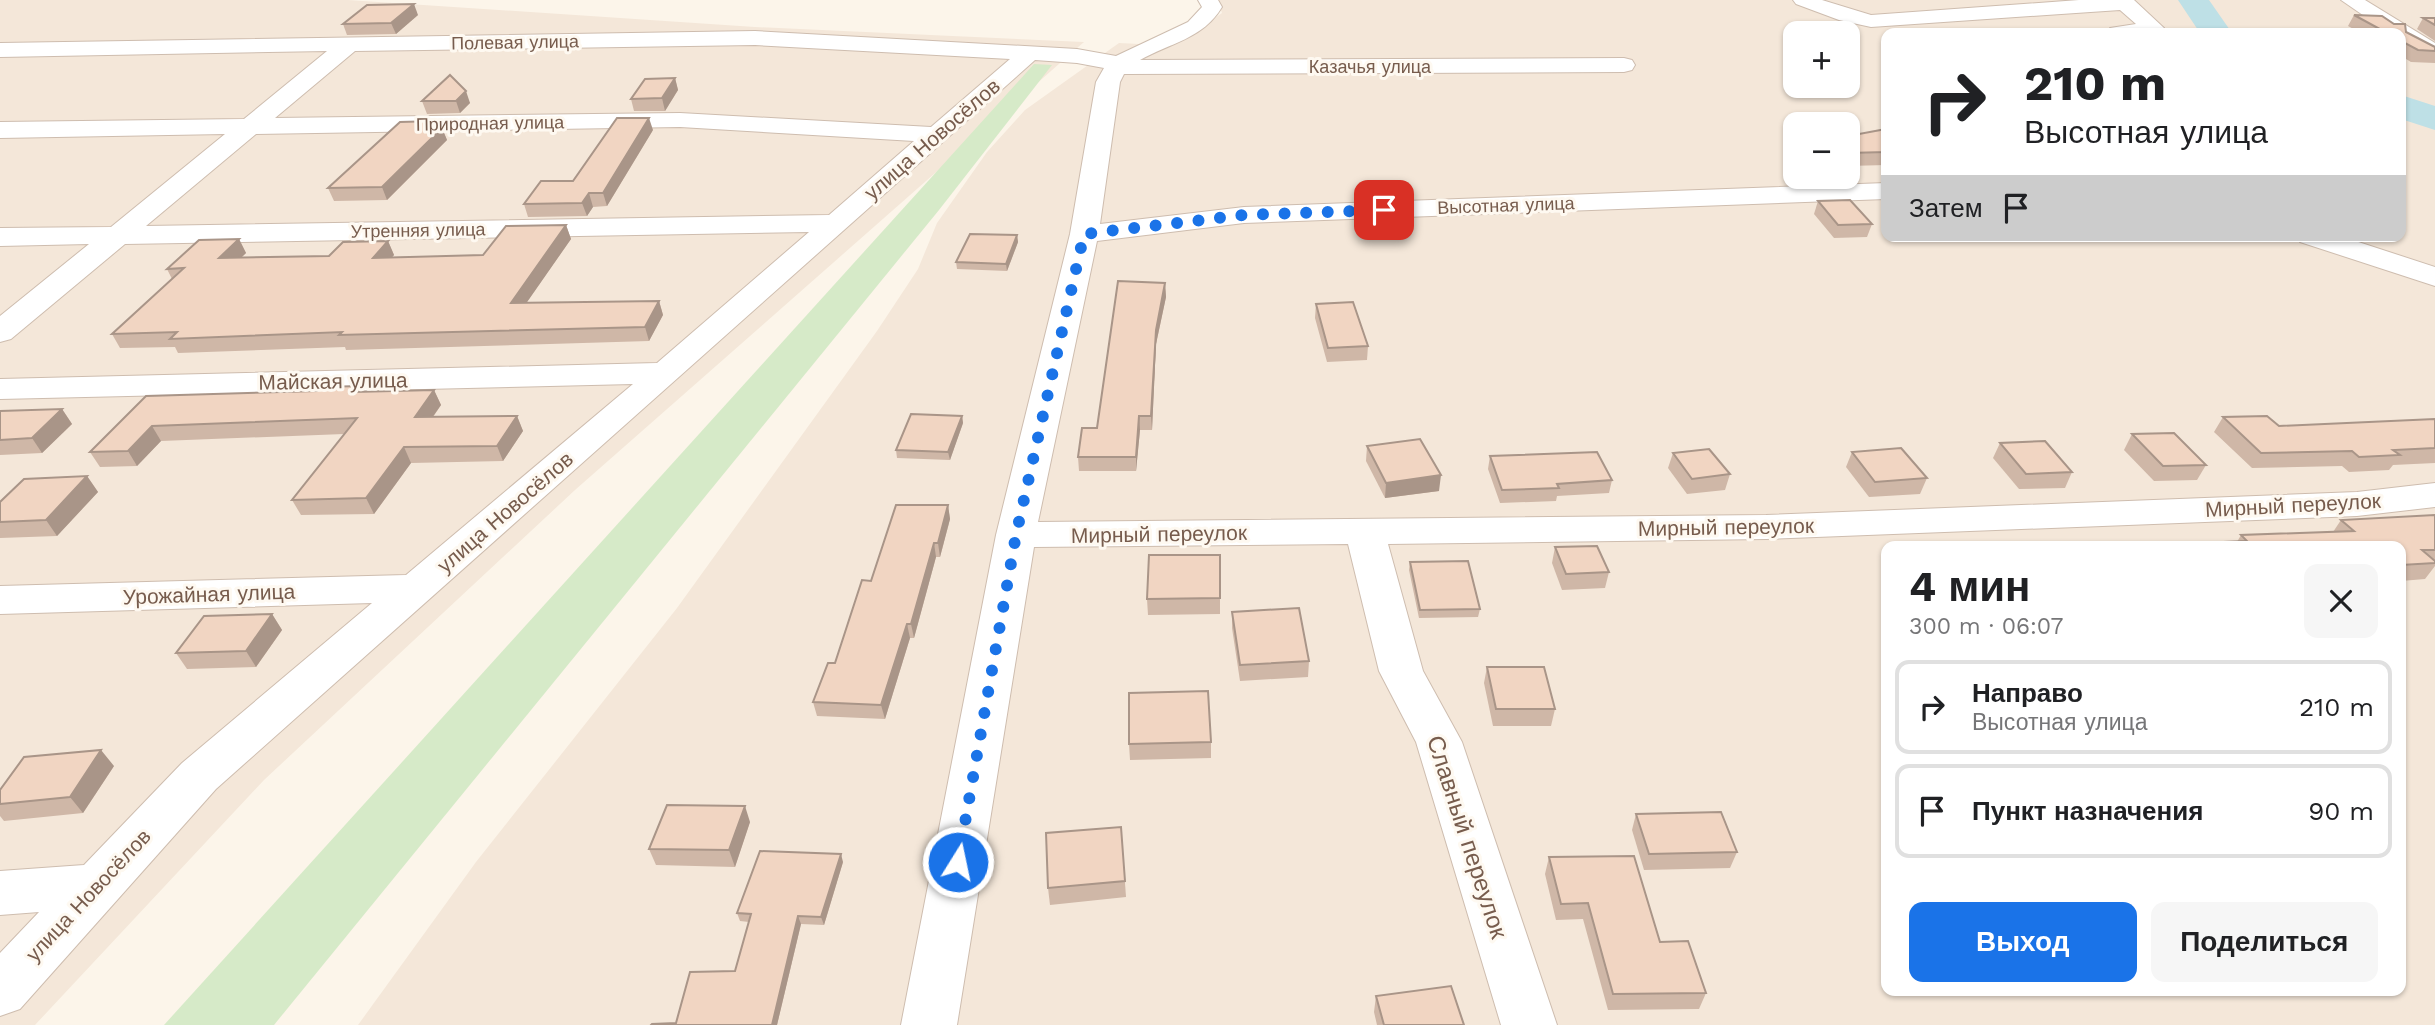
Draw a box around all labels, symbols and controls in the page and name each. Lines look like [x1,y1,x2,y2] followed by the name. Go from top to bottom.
[1783,21,1860,189] map controls
[1783,21,1860,98] button: +
[451,30,580,54] street label: Полевая улица
[2024,54,2166,112] text: 210 m
[1309,56,1432,77] street label: Казачья улица
[1909,56,2000,147] icon: right
[859,73,1005,205] street label: улица Новосёлов
[416,111,565,135] street label: Природная улица
[1783,112,1860,189] button: −
[2024,113,2268,151] text: Высотная улица
[1354,180,1414,240] pin
[1997,189,2035,227] icon: arrive
[1365,191,1403,229] icon: arrive
[1437,192,1576,218] street label: Высотная улица
[1909,193,1983,223] text: Затем
[350,218,487,242] street label: Утренняя улица
[258,367,408,395] street label: Майская улица
[432,446,578,578] street label: улица Новосёлов
[2204,488,2382,522] street label: Мирный переулок
[1638,513,1815,541] street label: Мирный переулок
[1071,520,1248,548] street label: Мирный переулок
[1909,562,2030,611] text: 4 мин
[2304,564,2378,638] button: close
[122,578,296,610] street label: Урожайная улица
[1909,613,2064,640] text: 300 m · 06:07
[1972,678,2083,708] text: Направо
[1913,688,1951,726] icon: right
[2299,692,2374,722] text: 210 m
[1972,709,2147,736] text: Высотная улица
[1421,732,1513,943] street label: Славный переулок
[1913,792,1951,830] icon: arrive
[1972,796,2203,826] text: Пункт назначения
[2308,796,2374,826] text: 90 m
[20,824,156,966] street label: улица Новосёлов
[921,825,995,899] position arrow
[1909,902,2137,982] button: Выход
[2151,902,2378,982] button: Поделиться

